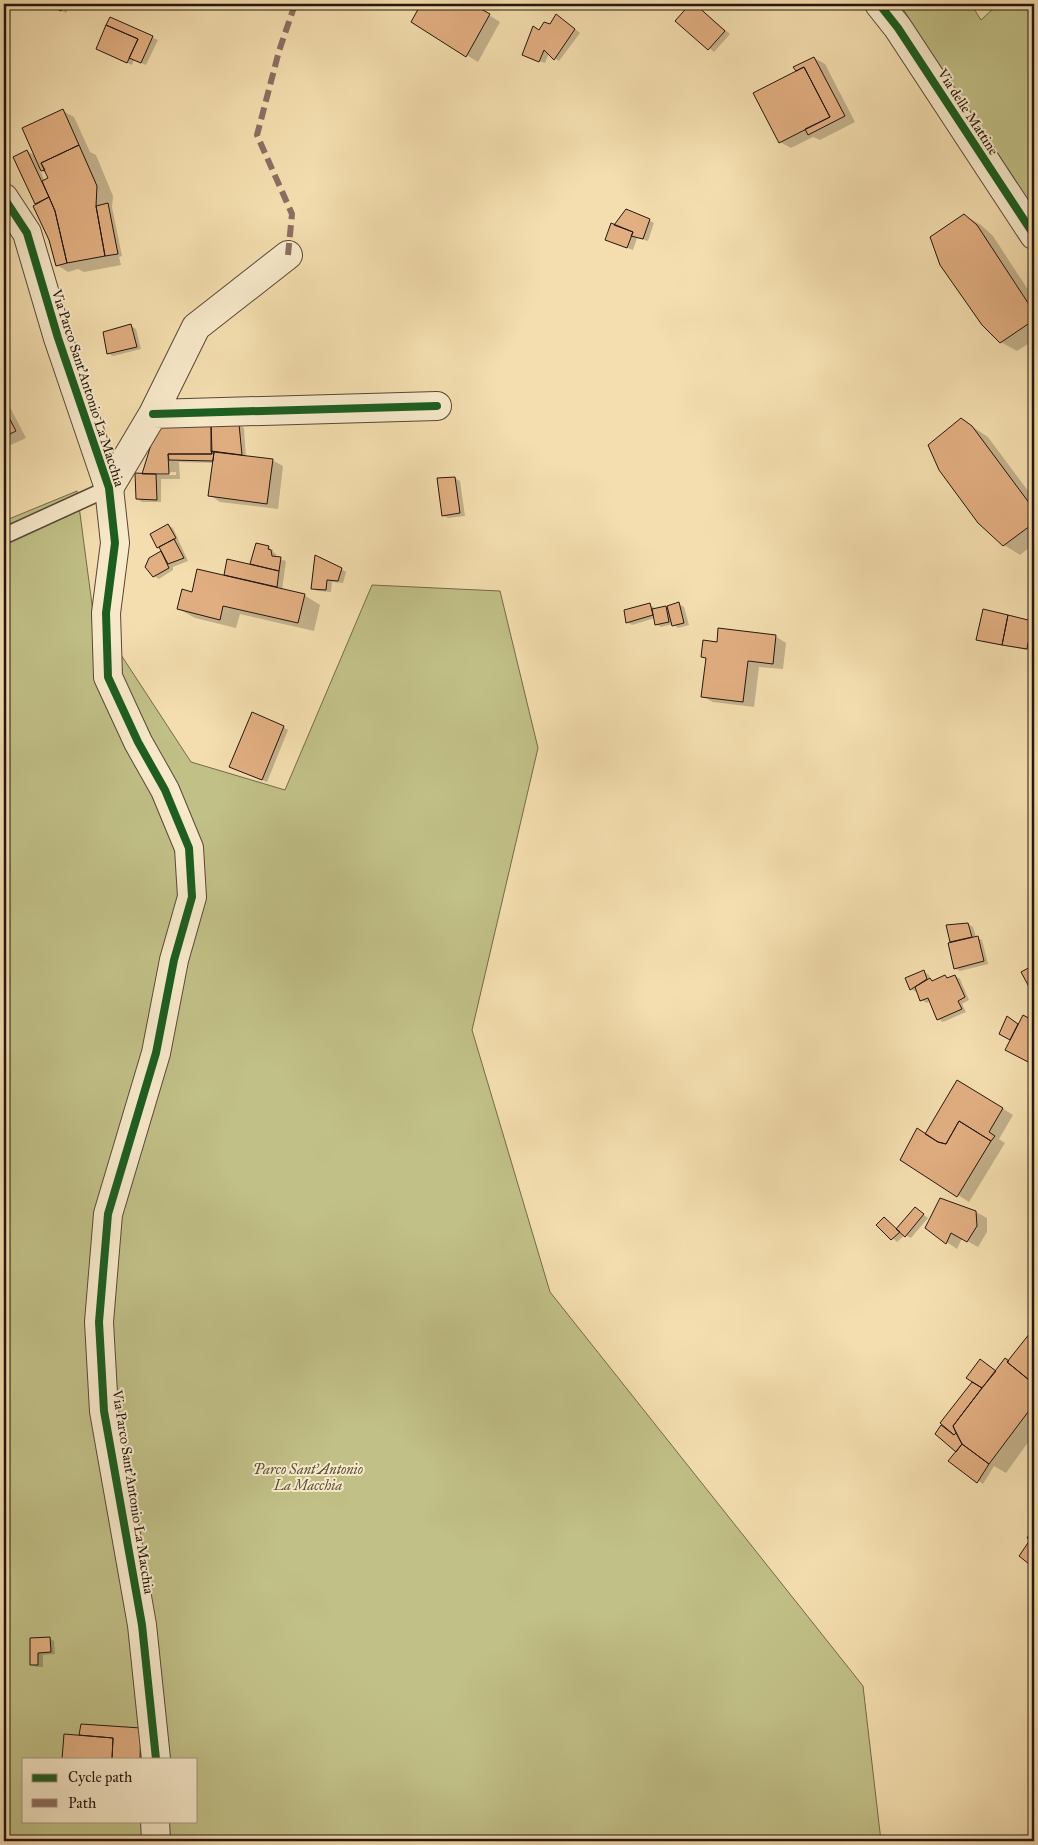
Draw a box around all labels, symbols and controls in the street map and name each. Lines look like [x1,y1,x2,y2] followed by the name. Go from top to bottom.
[933,65,1002,158] street label: Via delle Mattine
[48,286,128,489] street label: Via Parco Sant'Antonio La Macchia
[108,1388,158,1595] street label: Via Parco Sant'Antonio La Macchia
[253,1461,363,1494] park label: Parco Sant'Antonio La Macchia
[22,1758,198,1822] legend
[68,1768,133,1786] text: Cycle path
[68,1794,97,1812] text: Path

